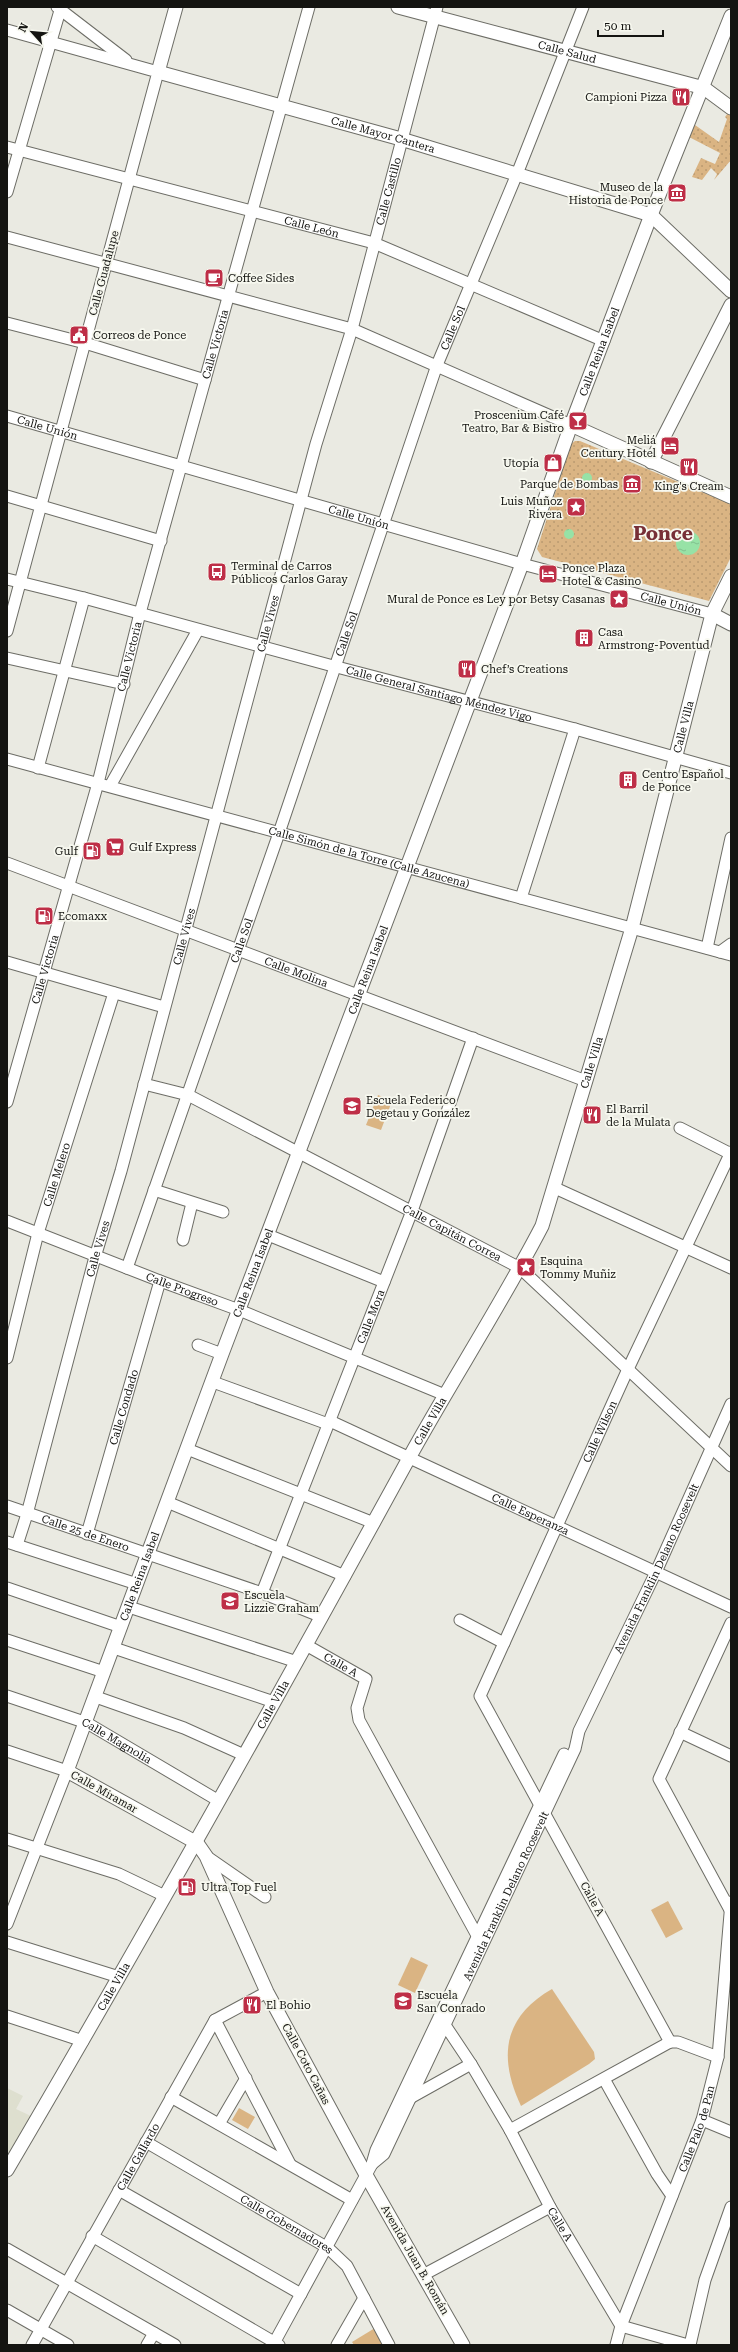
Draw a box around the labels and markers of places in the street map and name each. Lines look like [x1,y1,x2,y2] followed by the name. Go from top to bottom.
[670,86,692,108] restaurant icon: Campioni Pizza
[585,91,667,104] place label: Campioni Pizza
[569,181,663,207] place label: Museo de la Historia de Ponce
[666,182,688,204] museum icon: Museo de la Historia de Ponce
[203,267,225,289] cafe icon: Coffee Sides
[228,272,294,285] place label: Coffee Sides
[68,324,90,346] public building icon: Correos de Ponce
[93,329,186,342] place label: Correos de Ponce
[462,409,564,435] place label: Proscenium Café Teatro, Bar & Bistro
[567,410,589,432] bar icon: Proscenium Café Teatro, Bar & Bistro
[581,434,657,460] place label: Meliá Century Hotel
[659,435,681,457] hotel icon: Meliá Century Hotel
[542,452,564,474] shop icon: Utopía
[678,456,700,478] restaurant icon: King's Cream
[503,457,539,470] place label: Utopía
[621,473,643,495] museum icon: Parque de Bombas
[520,478,618,491] place label: Parque de Bombas
[654,480,724,493] place label: King's Cream
[500,495,562,521] place label: Luis Muñoz Rivera
[565,496,587,518] place icon: Luis Muñoz Rivera
[231,560,348,586] place label: Terminal de Carros Públicos Carlos Garay
[206,561,228,583] bus stop icon: Terminal de Carros Públicos Carlos Garay
[562,562,642,588] place label: Ponce Plaza Hotel & Casino
[537,563,559,585] hotel icon: Ponce Plaza Hotel & Casino
[608,588,630,610] place icon: Mural de Ponce es Ley por Betsy Casanas
[387,593,605,606] place label: Mural de Ponce es Ley por Betsy Casanas
[598,626,710,652] place label: Casa Armstrong-Poventud
[573,627,595,649] building icon: Casa Armstrong-Poventud
[456,658,478,680] restaurant icon: Chef’s Creations
[481,663,568,676] place label: Chef’s Creations
[642,768,724,794] place label: Centro Español de Ponce
[617,769,639,791] building icon: Centro Español de Ponce
[104,836,126,858] supermarket icon: Gulf Express
[81,840,103,862] fuel station icon: Gulf
[129,841,197,854] place label: Gulf Express
[55,845,79,858] place label: Gulf
[33,905,55,927] fuel station icon: Ecomaxx
[58,910,108,923] place label: Ecomaxx
[366,1094,470,1120] place label: Escuela Federico Degetau y González
[341,1095,363,1117] school or university icon: Escuela Federico Degetau y González
[606,1103,671,1129] place label: El Barril de la Mulata
[581,1104,603,1126] restaurant icon: El Barril de la Mulata
[540,1255,616,1281] place label: Esquina Tommy Muñiz
[515,1256,537,1278] place icon: Esquina Tommy Muñiz
[244,1589,319,1615] place label: Escuela Lizzie Graham
[219,1590,241,1612] school or university icon: Escuela Lizzie Graham
[176,1876,198,1898] fuel station icon: Ultra Top Fuel
[201,1881,277,1894] place label: Ultra Top Fuel
[417,1989,486,2015] place label: Escuela San Conrado
[392,1990,414,2012] school or university icon: Escuela San Conrado
[241,1994,263,2016] restaurant icon: El Bohio
[266,1999,311,2012] place label: El Bohio

